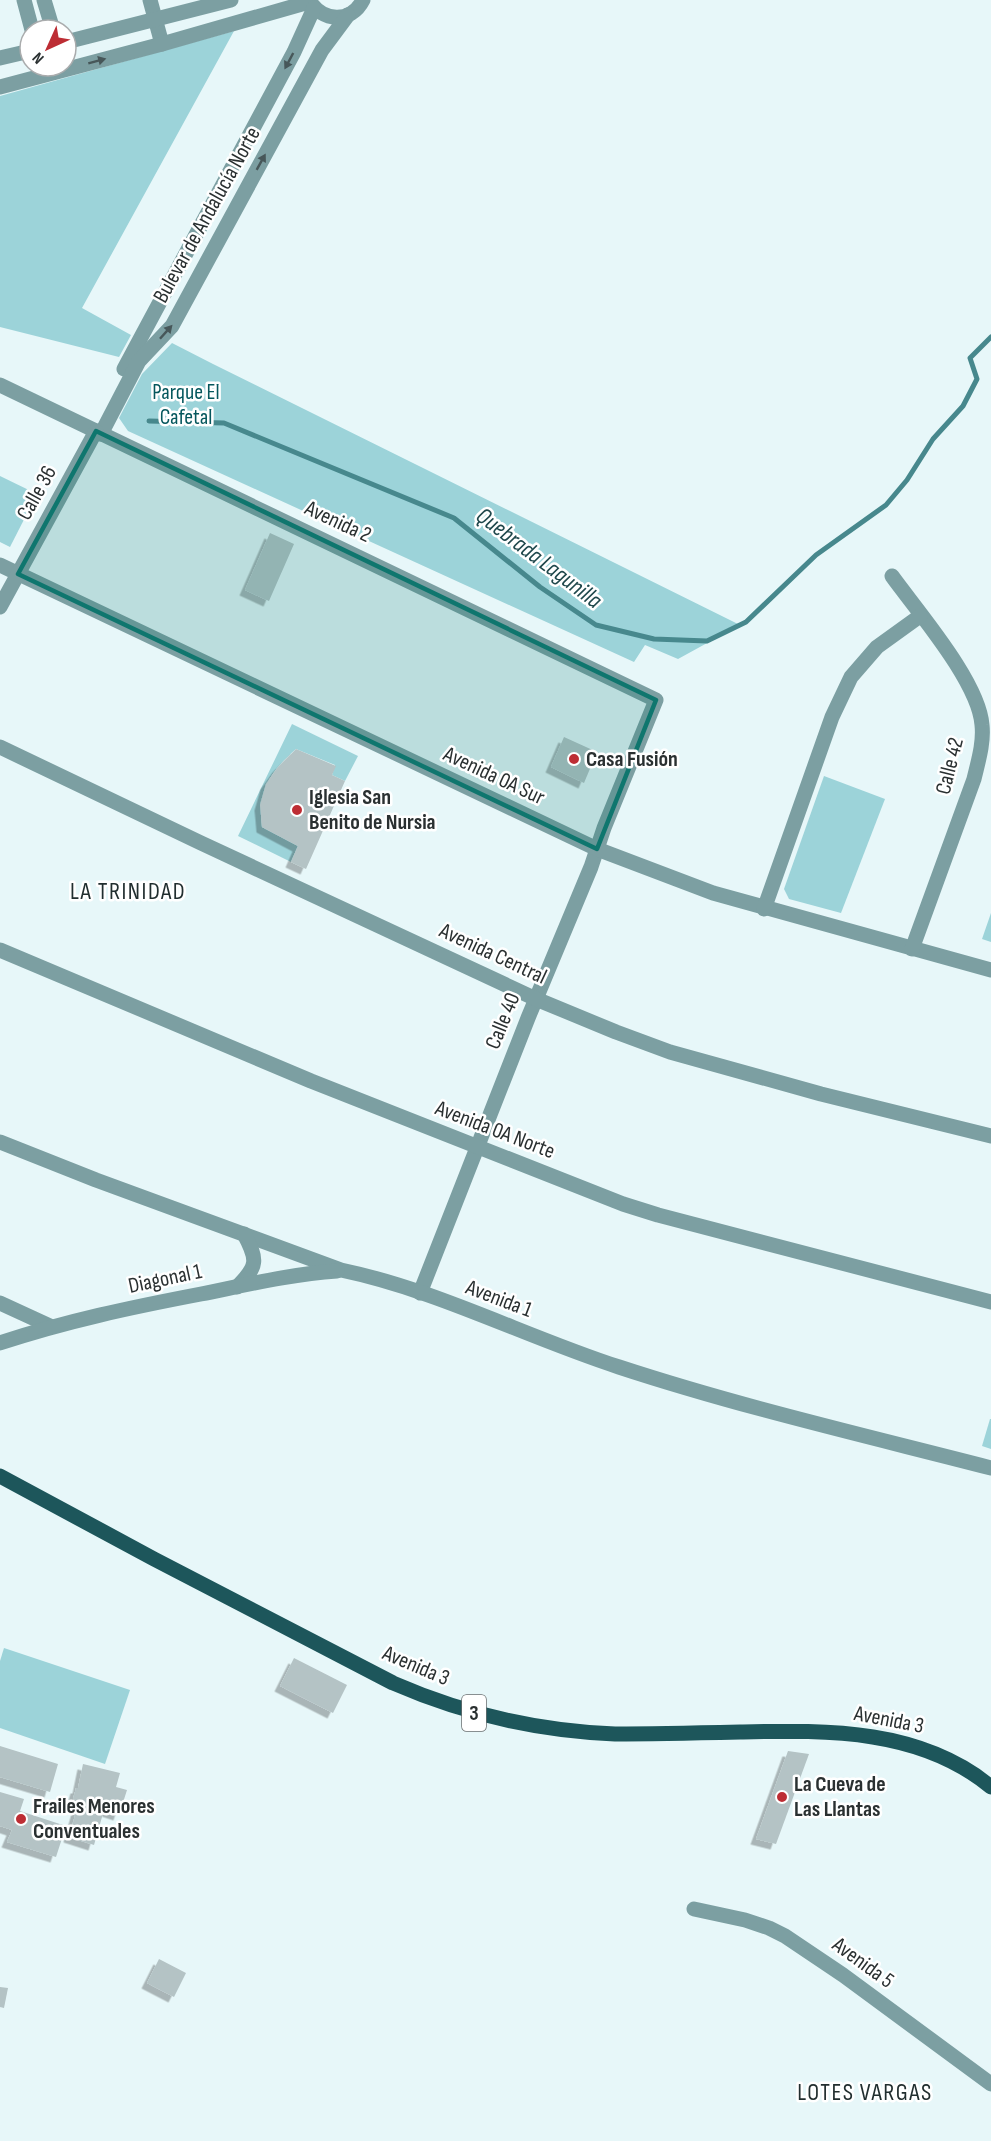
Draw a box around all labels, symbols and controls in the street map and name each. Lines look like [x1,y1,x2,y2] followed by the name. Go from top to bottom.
[18,18,78,78] north arrow
[29,48,48,67] text: N
[284,53,294,70] one-way arrow
[88,56,106,66] one-way arrow
[147,122,267,308] street label: Bulevar de Andalucía Norte
[256,154,266,171] one-way arrow
[159,325,172,340] one-way arrow
[152,379,220,431] park label: Parque El Cafetal
[11,461,63,525] street label: Calle 36
[300,495,375,549] street label: Avenida 2
[470,501,608,615] water label: Quebrada Lagunilla
[930,735,970,797] street label: Calle 42
[438,740,549,811] street label: Avenida 0A Sur
[586,746,678,773] place label: Casa Fusión
[567,752,581,766] marker: Casa Fusión
[309,784,436,836] place label: Iglesia San Benito de Nursia
[290,803,304,817] marker: Iglesia San Benito de Nursia
[70,877,186,906] district label: LA TRINIDAD
[434,917,551,991] street label: Avenida Central
[480,989,526,1053] street label: Calle 40
[430,1094,559,1165] street label: Avenida 0A Norte
[126,1258,204,1300] street label: Diagonal 1
[461,1274,536,1324] street label: Avenida 1
[377,1639,454,1692] street label: Avenida 3
[462,1695,486,1731] road number: 3
[851,1700,926,1740] street label: Avenida 3
[794,1771,886,1823] place label: La Cueva de Las Llantas
[775,1790,789,1804] marker: La Cueva de Las Llantas
[33,1793,155,1845] place label: Frailes Menores Conventuales
[14,1812,28,1826] marker: Frailes Menores Conventuales
[826,1931,899,1995] street label: Avenida 5
[797,2078,933,2107] district label: LOTES VARGAS

